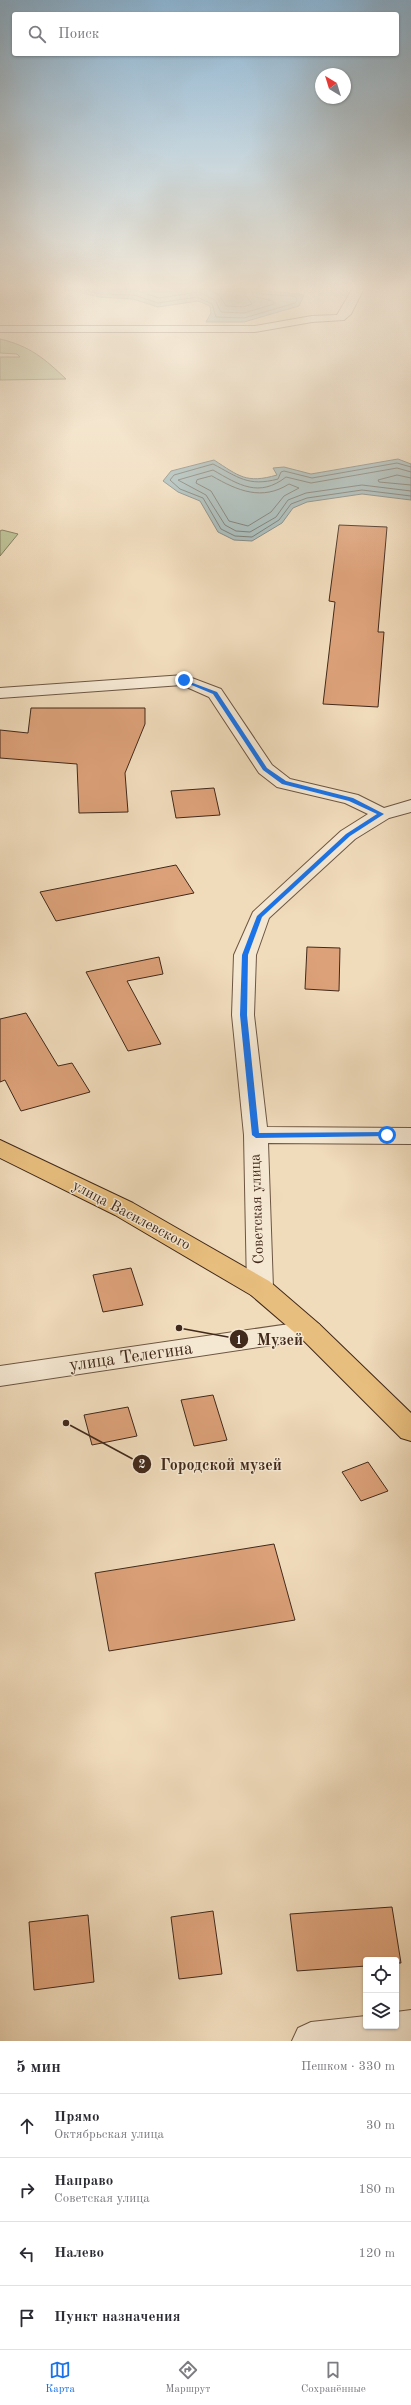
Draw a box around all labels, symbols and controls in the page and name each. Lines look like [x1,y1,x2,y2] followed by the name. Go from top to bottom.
[12,12,399,56] search box
[26,23,48,45] icon: search
[58,27,99,42] text: Поиск
[315,68,351,104] north arrow
[175,671,193,689] route end
[378,1126,396,1144] route start
[249,1153,267,1264] street label: Советская улица
[70,1179,192,1253] street label: улица Василевского
[229,1325,311,1353] callout: Музей
[257,1333,303,1349] text: Музей
[236,1335,242,1347] text: 1
[68,1339,194,1375] street label: улица Телегина
[132,1450,290,1478] callout: Городской музей
[160,1458,282,1474] text: Городской музей
[139,1459,146,1471] text: 2
[363,1957,399,2029] map controls
[363,1957,399,1993] button: locate
[363,1993,399,2029] button: layers
[16,2059,61,2076] text: 5 мин
[301,2060,395,2073] text: Пешком · 330 m
[54,2110,100,2125] text: Прямо
[16,2115,38,2137] icon: ahead
[366,2119,395,2132] text: 30 m
[54,2128,164,2141] text: Октябрьская улица
[54,2174,113,2189] text: Направо
[16,2179,38,2201] icon: right
[358,2183,395,2196] text: 180 m
[54,2192,150,2205] text: Советская улица
[16,2243,38,2265] icon: left
[54,2246,104,2261] text: Налево
[358,2247,395,2260] text: 120 m
[16,2307,38,2329] icon: arrive
[54,2310,181,2325] text: Пункт назначения
[45,2359,75,2397] tab: Карта
[165,2359,211,2397] tab: Маршрут
[301,2359,366,2397] tab: Сохранённые

